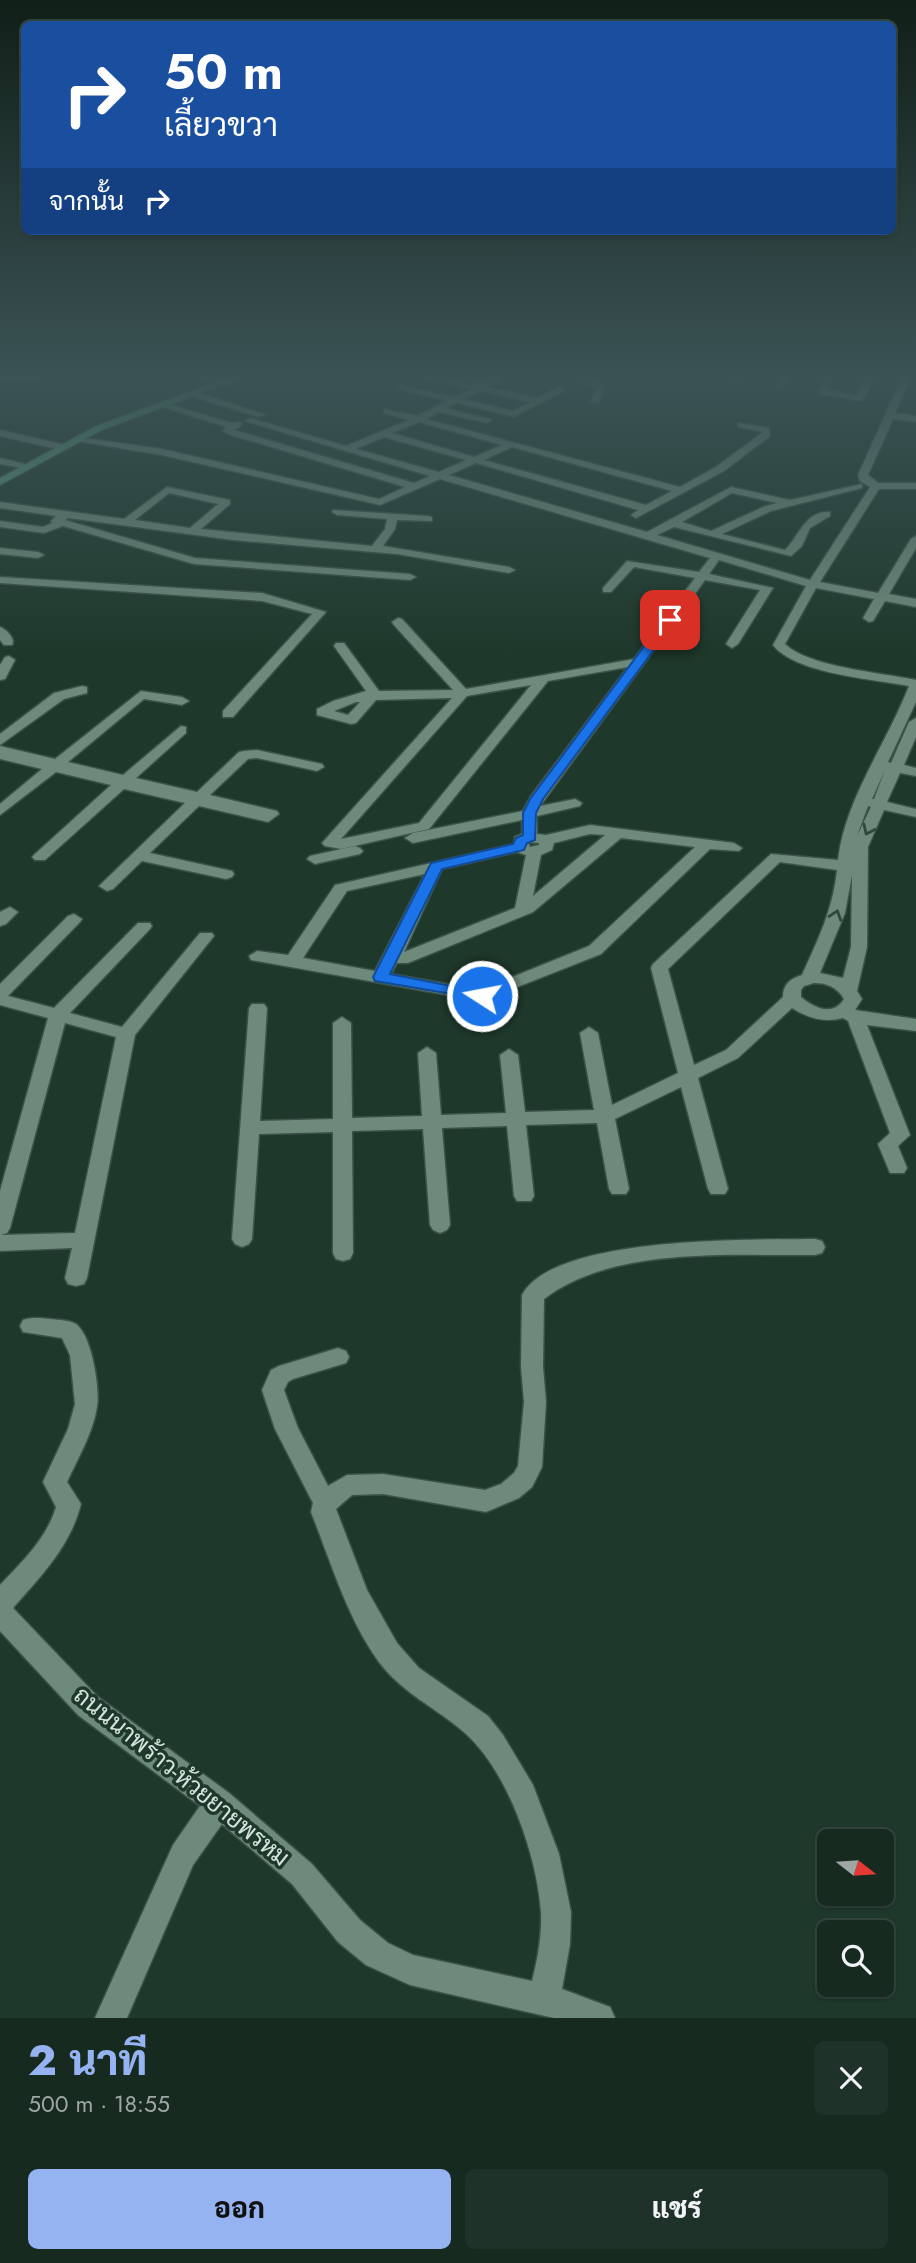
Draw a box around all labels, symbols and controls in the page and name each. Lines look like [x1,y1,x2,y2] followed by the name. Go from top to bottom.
[164,37,283,107] text: 50 m
[49,49,140,140] icon: right
[164,102,278,148] text: เลี้ยวขวา
[49,182,124,220] text: จากนั้น
[138,182,176,220] icon: right
[640,590,700,650] pin
[651,601,689,639] icon: arrive
[863,823,877,835] one-way arrow
[828,910,843,922] one-way arrow
[445,959,519,1033] position arrow
[67,1678,297,1874] street label: ถนนนาพร้าว-ห้วยยายพรหม
[817,1829,894,1906] north arrow
[817,1829,894,1997] map controls
[817,1920,894,1997] button: search
[28,2030,147,2091] text: 2 นาที
[814,2041,888,2115] button: close
[28,2087,170,2121] text: 500 m · 18:55
[28,2169,451,2249] button: ออก
[465,2169,888,2249] button: แชร์

